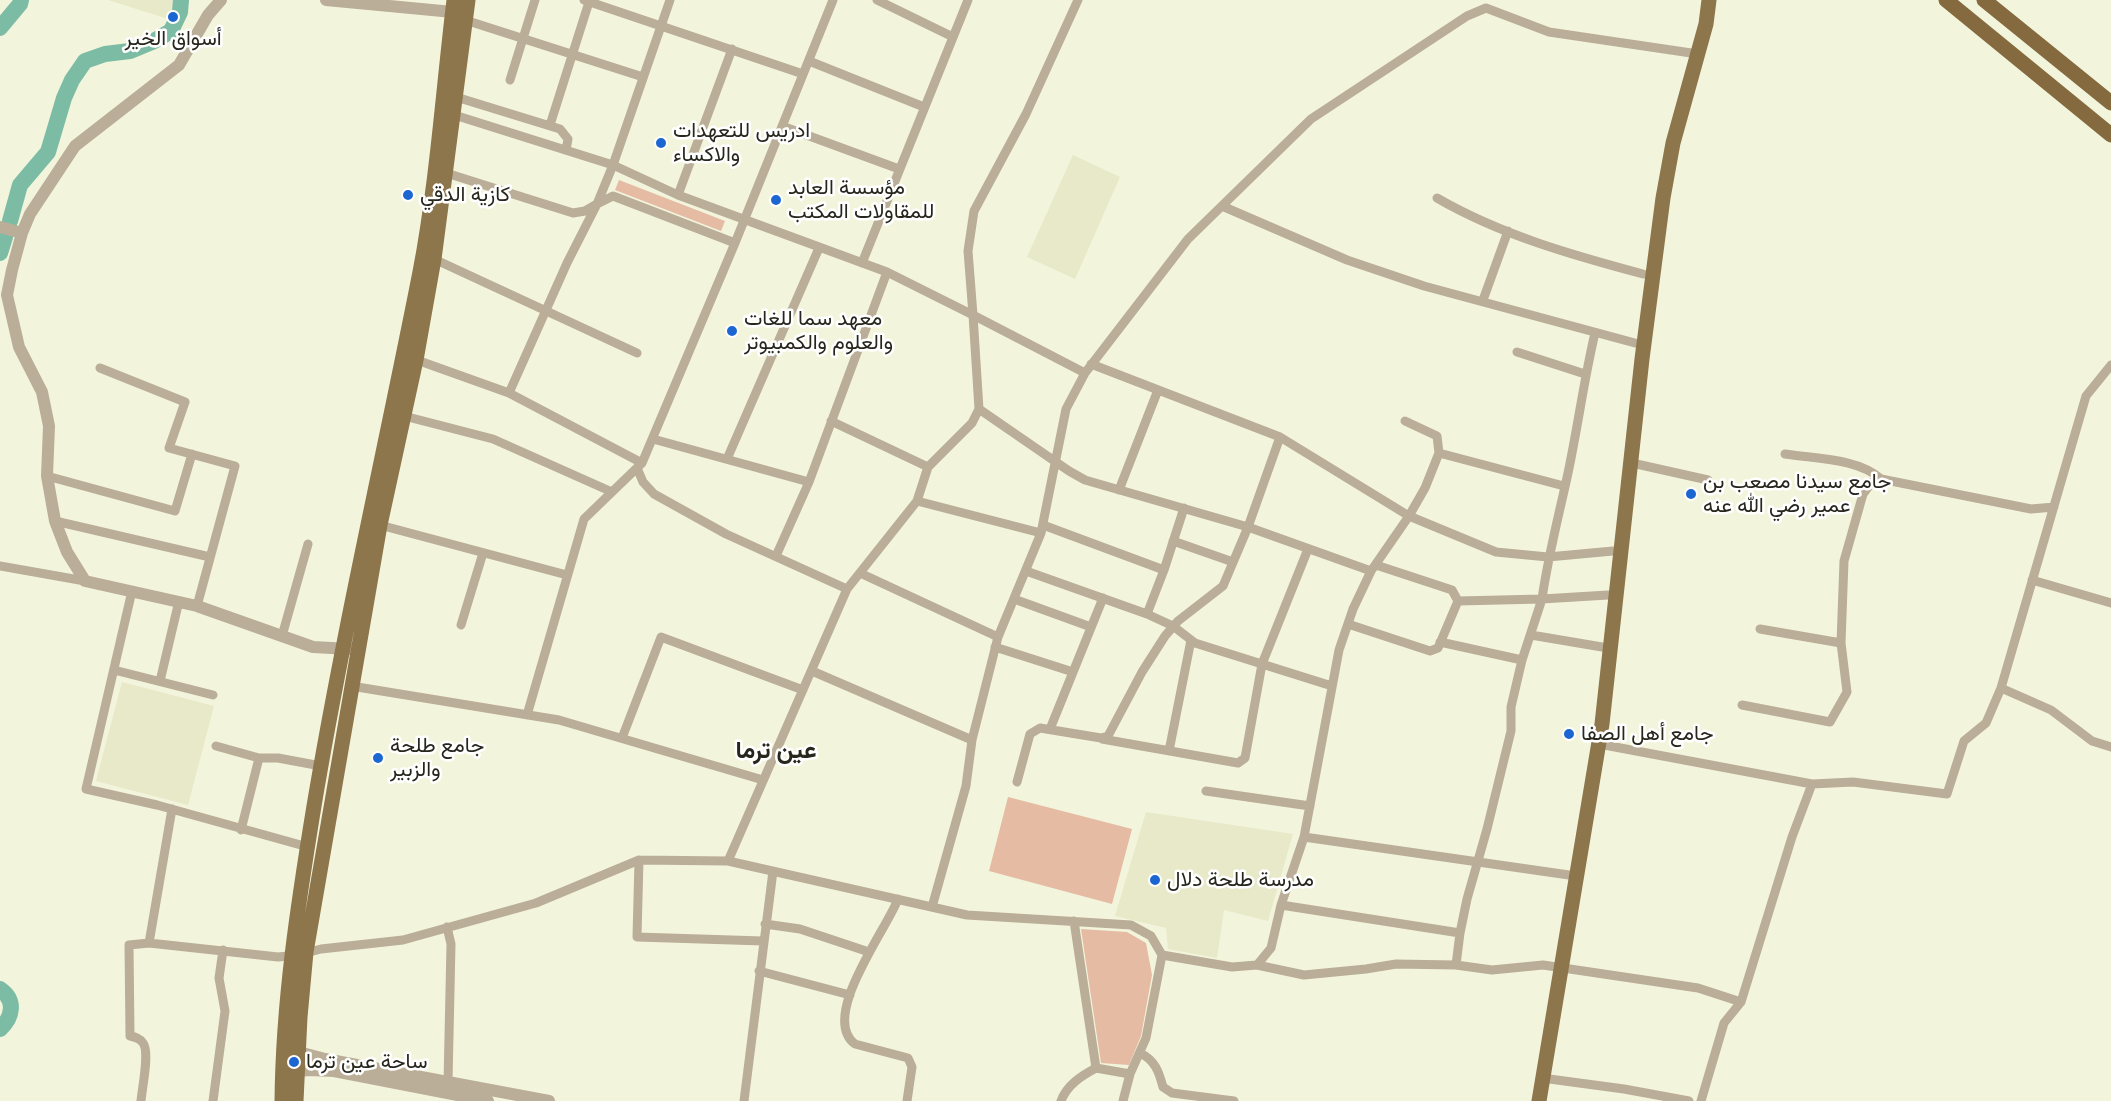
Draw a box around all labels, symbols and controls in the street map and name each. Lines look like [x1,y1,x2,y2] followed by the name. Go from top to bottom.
[166,10,180,24] marker: أسواق الخير
[124,26,222,52] place label: أسواق الخير
[673,118,810,168] place label: ادريس للتعهدات والاكساء
[654,136,668,150] marker: ادريس للتعهدات والاكساء
[788,175,934,225] place label: مؤسسة العابد للمقاولات المكتب
[420,182,510,208] place label: كازية الدقي
[401,188,415,202] marker: كازية الدقي
[769,193,783,207] marker: مؤسسة العابد للمقاولات المكتب
[744,306,893,356] place label: معهد سما للغات والعلوم والكمبيوتر
[725,324,739,338] marker: معهد سما للغات والعلوم والكمبيوتر
[1703,469,1891,519] place label: جامع سيدنا مصعب بن عمير رضي الله عنه
[1684,487,1698,501] marker: جامع سيدنا مصعب بن عمير رضي الله عنه
[1581,721,1713,747] place label: جامع أهل الصفا
[1562,727,1576,741] marker: جامع أهل الصفا
[390,733,484,783] place label: جامع طلحة والزبير
[736,737,816,765] district label: عين ترما
[371,751,385,765] marker: جامع طلحة والزبير
[1167,867,1314,893] place label: مدرسة طلحة دلال
[1148,873,1162,887] marker: مدرسة طلحة دلال
[306,1049,428,1075] place label: ساحة عين ترما
[287,1055,301,1069] marker: ساحة عين ترما

